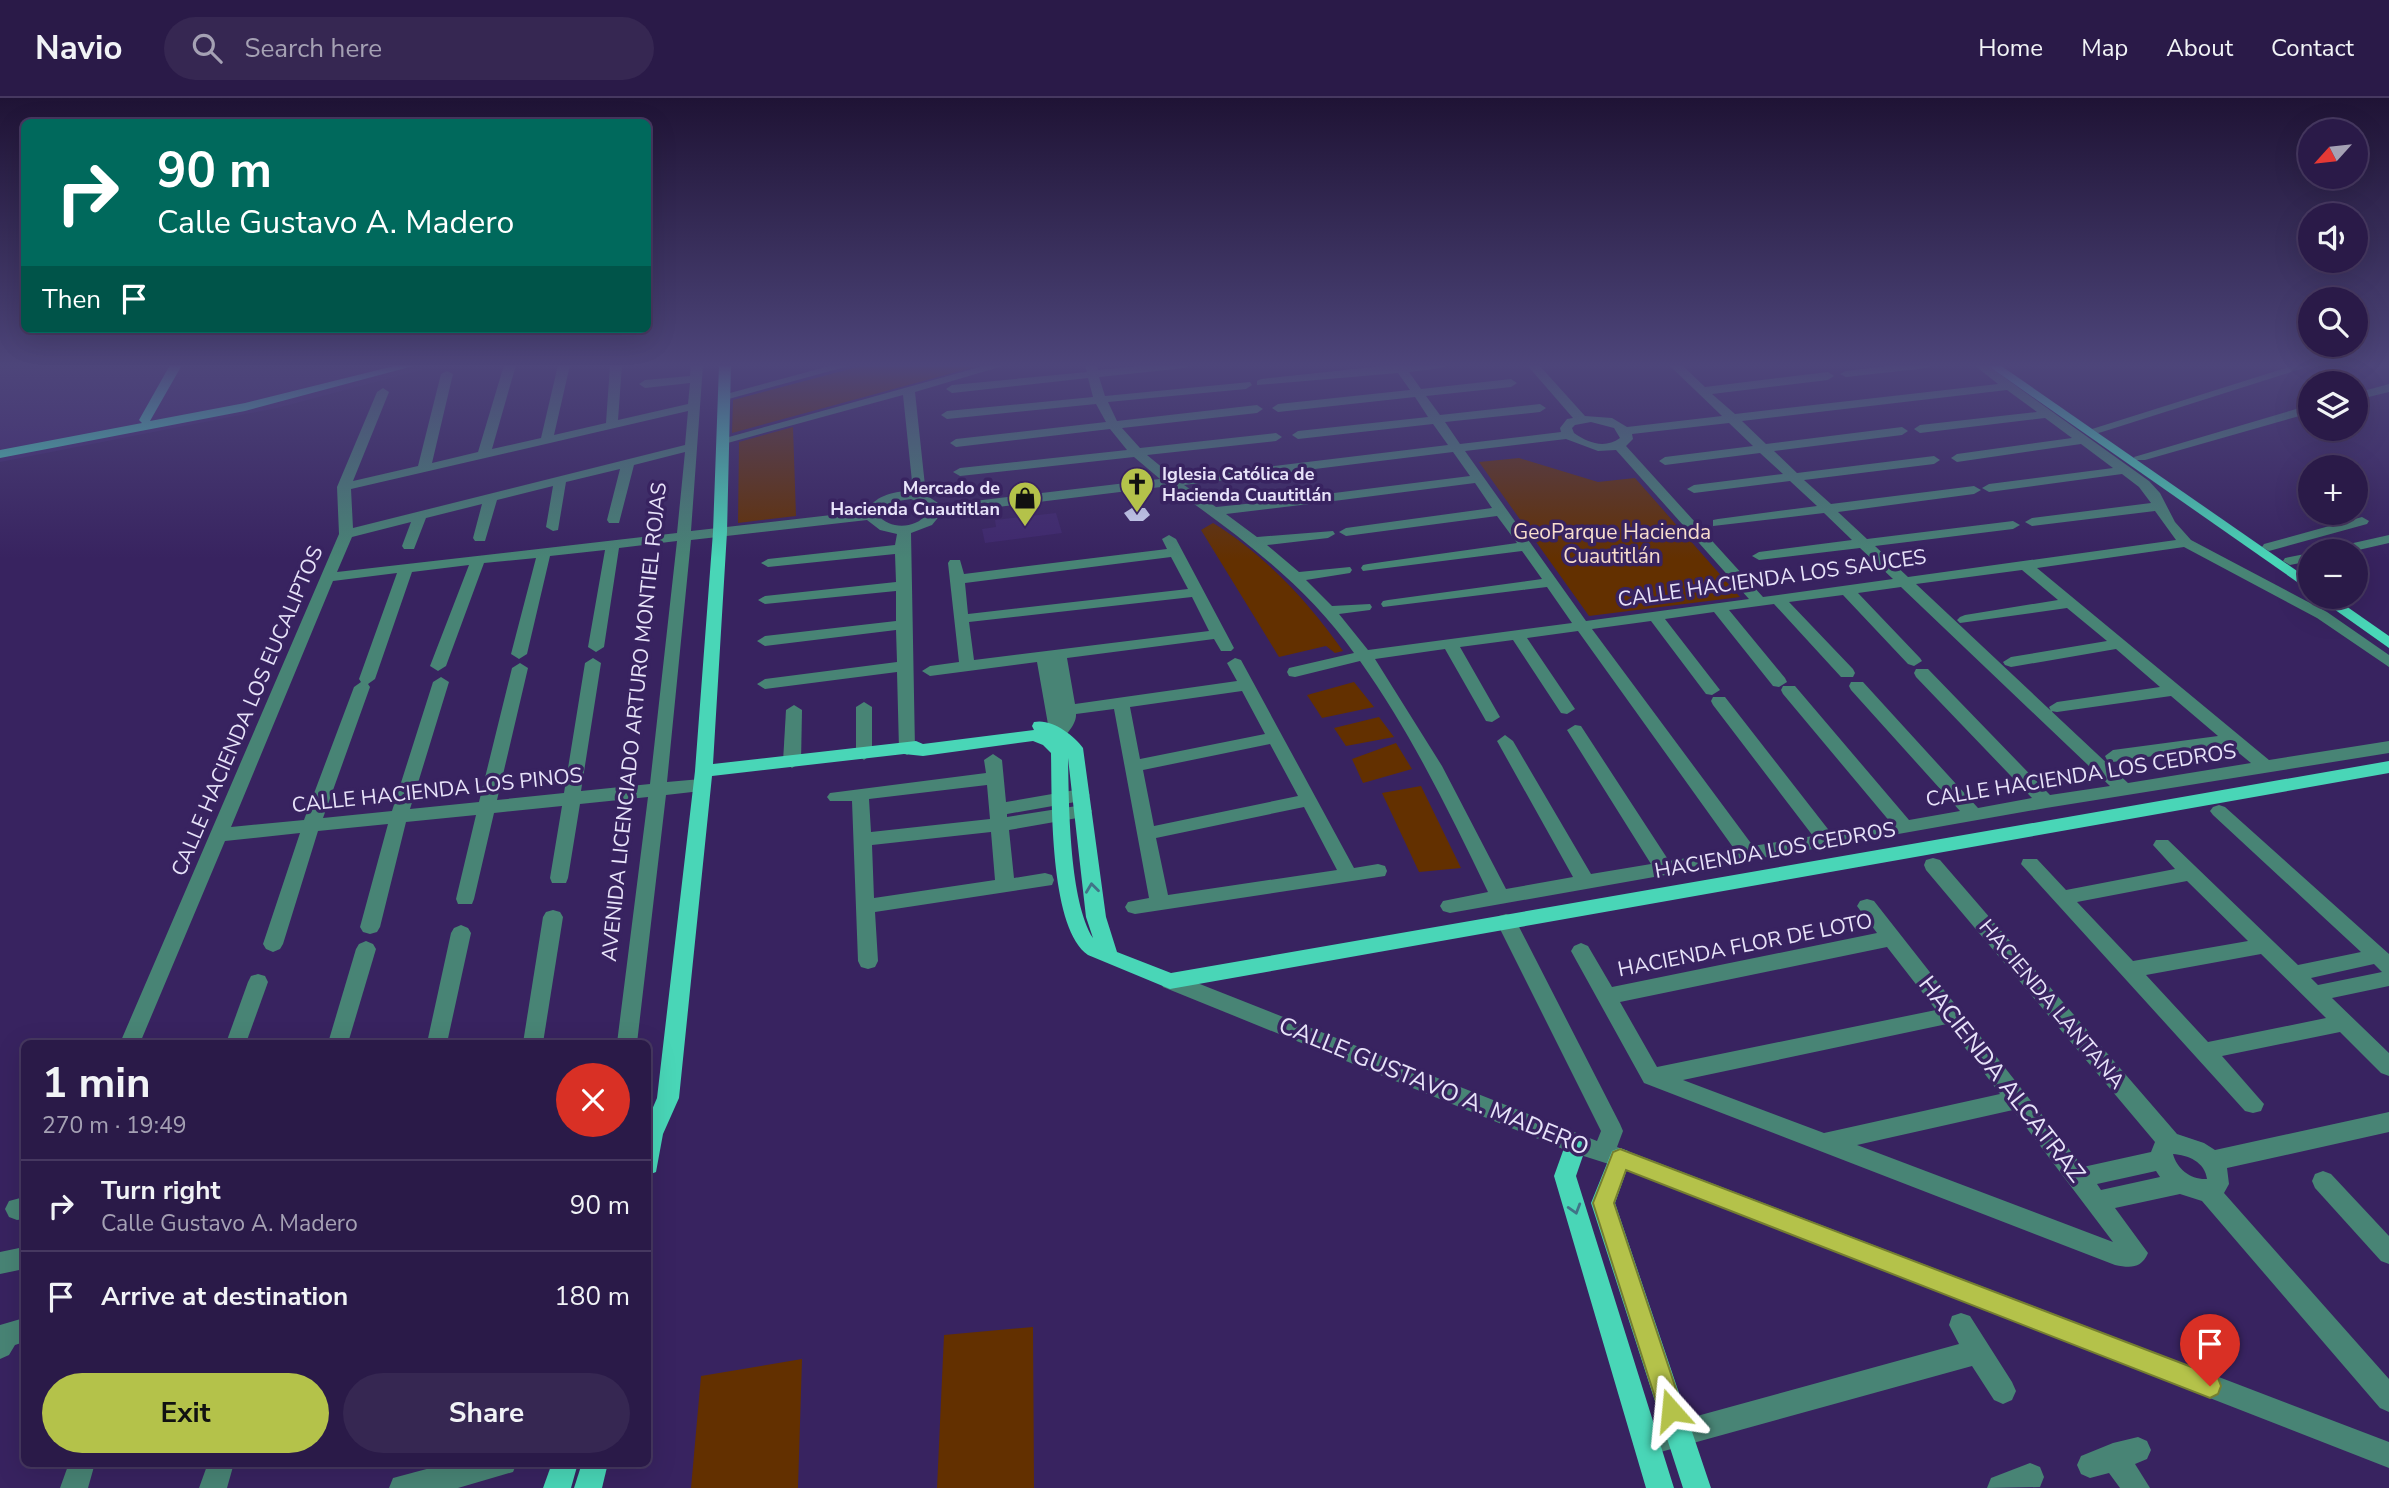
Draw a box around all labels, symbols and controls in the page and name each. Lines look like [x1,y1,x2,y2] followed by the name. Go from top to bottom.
[164,17,654,80] search box
[35,26,122,71] text: Navio
[188,29,226,67] icon: search
[244,31,382,66] text: Search here
[1978,32,2043,64] text: Home
[2081,32,2128,64] text: Map
[2166,32,2233,64] text: About
[2271,32,2354,64] text: Contact
[2298,119,2368,189] north arrow
[2298,119,2368,609] map controls
[157,137,272,204] text: 90 m
[42,147,133,238] icon: right
[157,201,514,244] text: Calle Gustavo A. Madero
[2298,203,2368,273] button: sound
[115,280,153,318] icon: arrive
[42,282,101,317] text: Then
[2298,287,2368,357] button: search
[2298,371,2368,441] button: layers
[2298,455,2368,525] button: +
[1162,462,1332,507] place label: Iglesia Católica de Hacienda Cuautitlán
[1118,465,1156,514] church icon: Iglesia Católica de Hacienda Cuautitlán
[830,476,1000,521] place label: Mercado de Hacienda Cuautitlan
[1006,479,1044,528] shop icon: Mercado de Hacienda Cuautitlan
[595,481,673,963] street label: AVENIDA LICENCIADO ARTURO MONTIEL ROJAS
[1513,518,1711,570] park label: GeoParque Hacienda Cuautitlán
[2298,539,2368,609] button: −
[165,542,329,880] street label: CALLE HACIENDA LOS EUCALIPTOS
[1616,542,1928,614] street label: CALLE HACIENDA LOS SAUCES
[1924,737,2238,813] street label: CALLE HACIENDA LOS CEDROS
[290,761,584,819] street label: CALLE HACIENDA LOS PINOS
[1652,815,1898,885] street label: HACIENDA LOS CEDROS
[1085,883,1100,894] one-way arrow
[1615,907,1875,983] street label: HACIENDA FLOR DE LOTO
[1973,913,2131,1095] street label: HACIENDA LANTANA
[1911,969,2093,1189] street label: HACIENDA ALCATRAZ
[1274,1009,1594,1163] street label: CALLE GUSTAVO A. MADERO
[42,1055,151,1112] text: 1 min
[556,1063,630,1137] button: close
[42,1110,187,1141] text: 270 m · 19:49
[101,1173,220,1208] text: Turn right
[42,1187,80,1225] icon: right
[570,1188,630,1223] text: 90 m
[1567,1202,1582,1214] one-way arrow
[101,1208,358,1239] text: Calle Gustavo A. Madero
[42,1278,80,1316] icon: arrive
[101,1279,348,1314] text: Arrive at destination
[554,1279,630,1314] text: 180 m
[2180,1314,2240,1386] pin
[2191,1325,2229,1363] icon: arrive
[42,1373,329,1453] button: Exit
[343,1373,630,1453] button: Share
[1634,1373,1708,1447] position arrow

